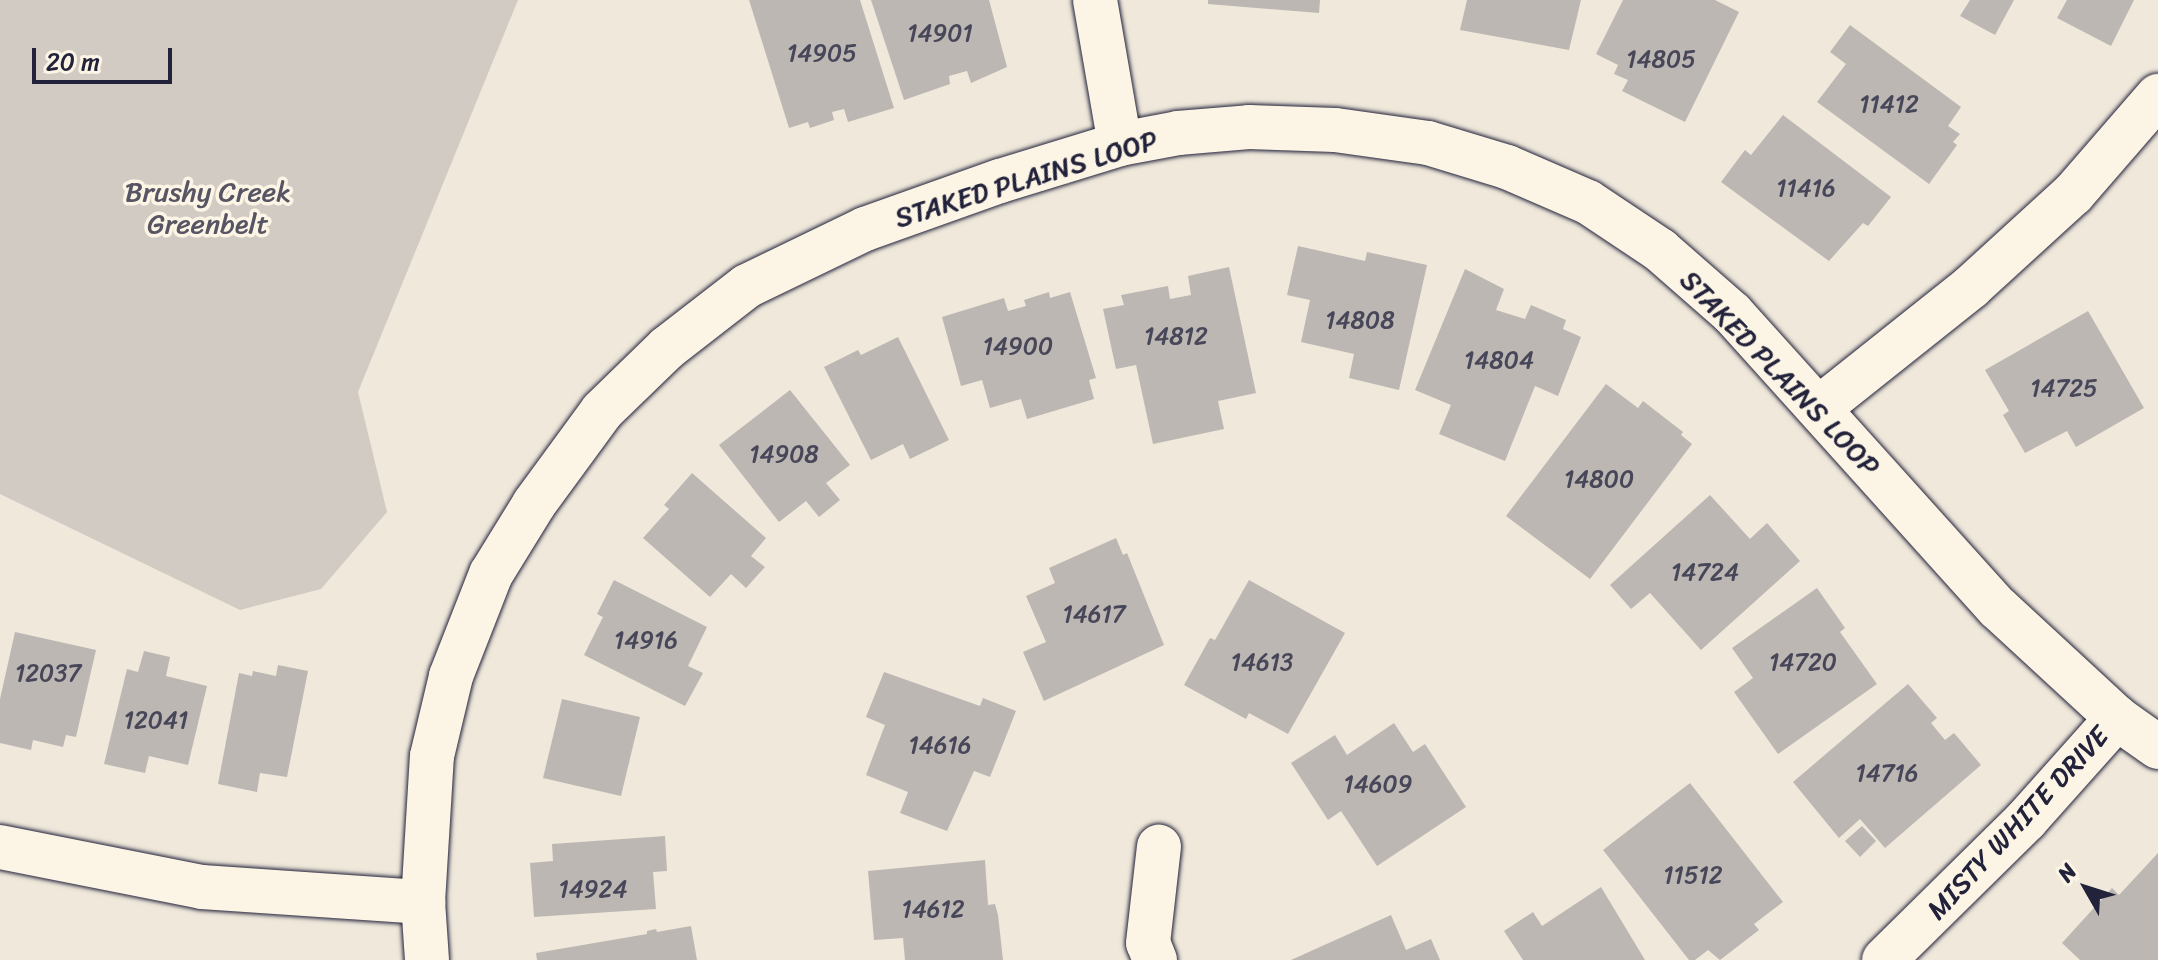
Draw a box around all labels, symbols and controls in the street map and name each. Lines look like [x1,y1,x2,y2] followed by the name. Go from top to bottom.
[907,20,973,48] house number: 14901
[36,32,176,82] scale bar
[787,40,857,68] house number: 14905
[46,41,100,83] text: 20 m
[1626,46,1696,74] house number: 14805
[1859,91,1919,119] house number: 11412
[892,123,1160,235] street label: STAKED PLAINS LOOP
[125,175,291,241] park label: Brushy Creek Greenbelt
[1776,175,1836,203] house number: 11416
[1674,264,1886,482] street label: STAKED PLAINS LOOP
[1325,307,1395,335] house number: 14808
[1144,323,1208,351] house number: 14812
[983,333,1053,361] house number: 14900
[1464,347,1534,375] house number: 14804
[2030,375,2098,403] house number: 14725
[749,441,819,469] house number: 14908
[1564,466,1634,494] house number: 14800
[1671,559,1739,587] house number: 14724
[1063,601,1125,629] house number: 14617
[614,627,678,655] house number: 14916
[1231,649,1293,677] house number: 14613
[1769,649,1837,677] house number: 14720
[15,660,81,688] house number: 12037
[124,707,188,735] house number: 12041
[1919,719,2117,927] street label: MISTY WHITE DRIVE
[909,732,971,760] house number: 14616
[1856,760,1918,788] house number: 14716
[1344,771,1412,799] house number: 14609
[2046,848,2126,928] north arrow
[2047,854,2087,891] text: N
[1663,862,1723,890] house number: 11512
[559,876,627,904] house number: 14924
[901,896,965,924] house number: 14612

